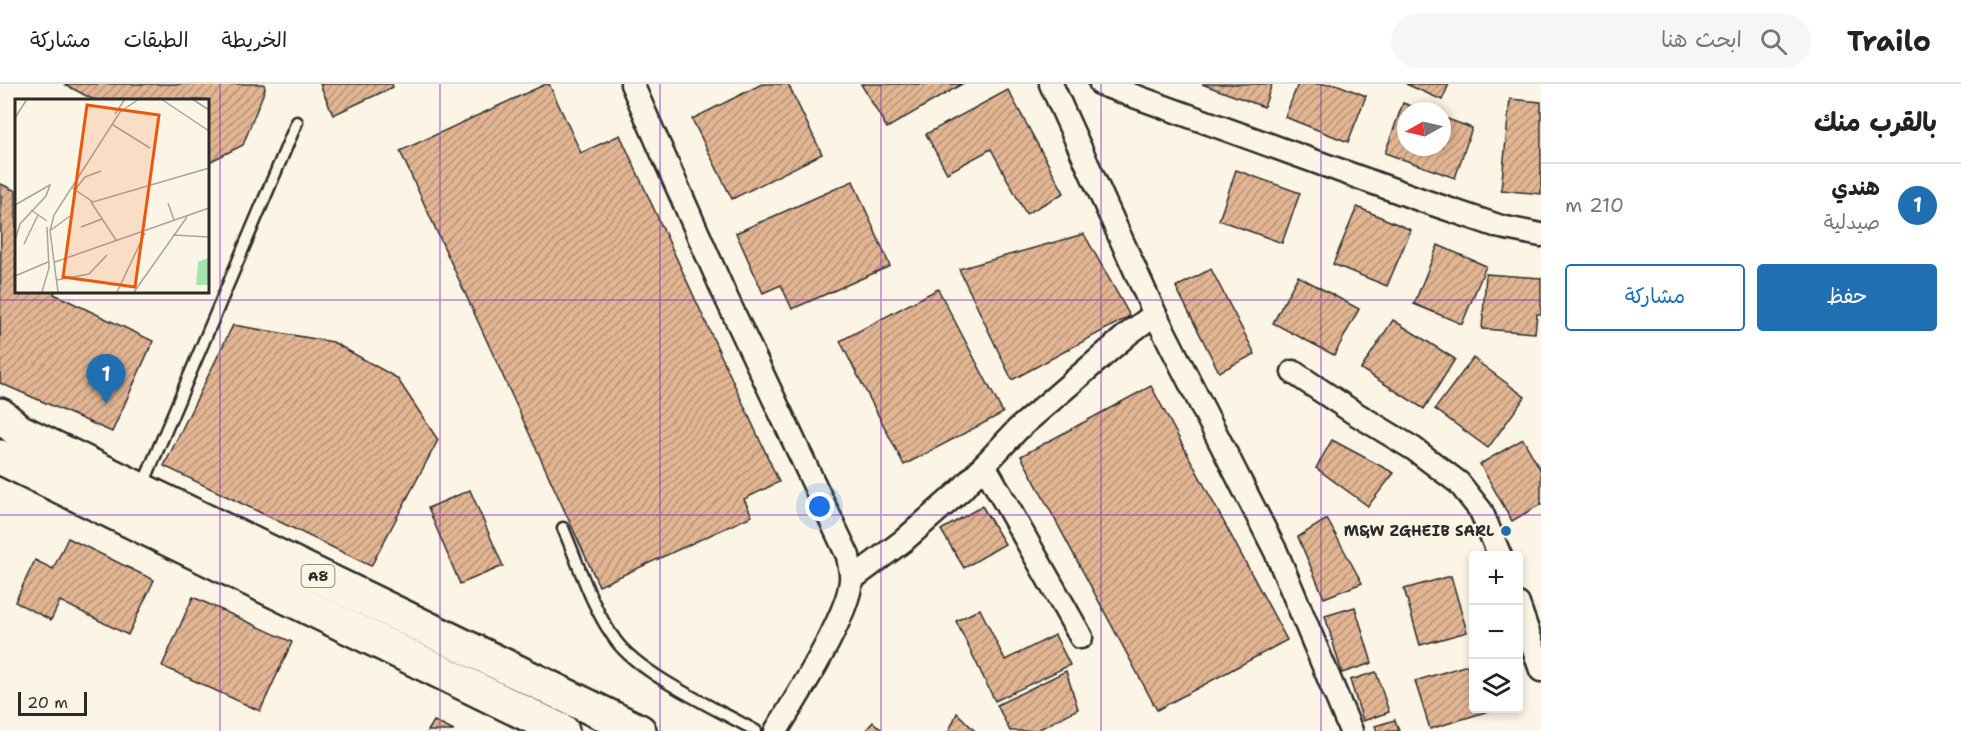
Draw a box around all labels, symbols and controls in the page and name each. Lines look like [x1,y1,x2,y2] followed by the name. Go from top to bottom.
[1391,14,1811,68] search box
[1847,22,1931,60] text: Trailo
[1661,25,1742,54] text: ابحث هنا
[1757,25,1790,58] icon: search
[30,26,91,54] text: مشاركة
[124,26,189,54] text: الطبقات
[222,26,287,54] text: الخريطة
[15,99,208,292] inset map
[1397,102,1451,156] north arrow
[1814,104,1937,139] text: بالقرب منك
[1832,173,1880,202] text: هندي
[1565,192,1624,218] text: 210 m
[1913,192,1922,218] text: 1
[1824,209,1880,235] text: صيدلية
[1565,264,1745,331] button: مشاركة
[1757,264,1937,331] button: حفظ
[86,354,126,404] pin: 1
[805,492,834,521] your location
[1344,521,1494,541] place label: M&W ZGHEIB SARL
[1499,524,1513,538] marker: M&W ZGHEIB SARL
[1469,551,1523,713] map controls
[1469,551,1523,605] button: +
[302,565,334,587] road number: A8
[1469,605,1523,659] button: −
[1469,659,1523,713] button: layers
[18,689,87,716] scale bar
[27,692,68,713] text: 20 m

